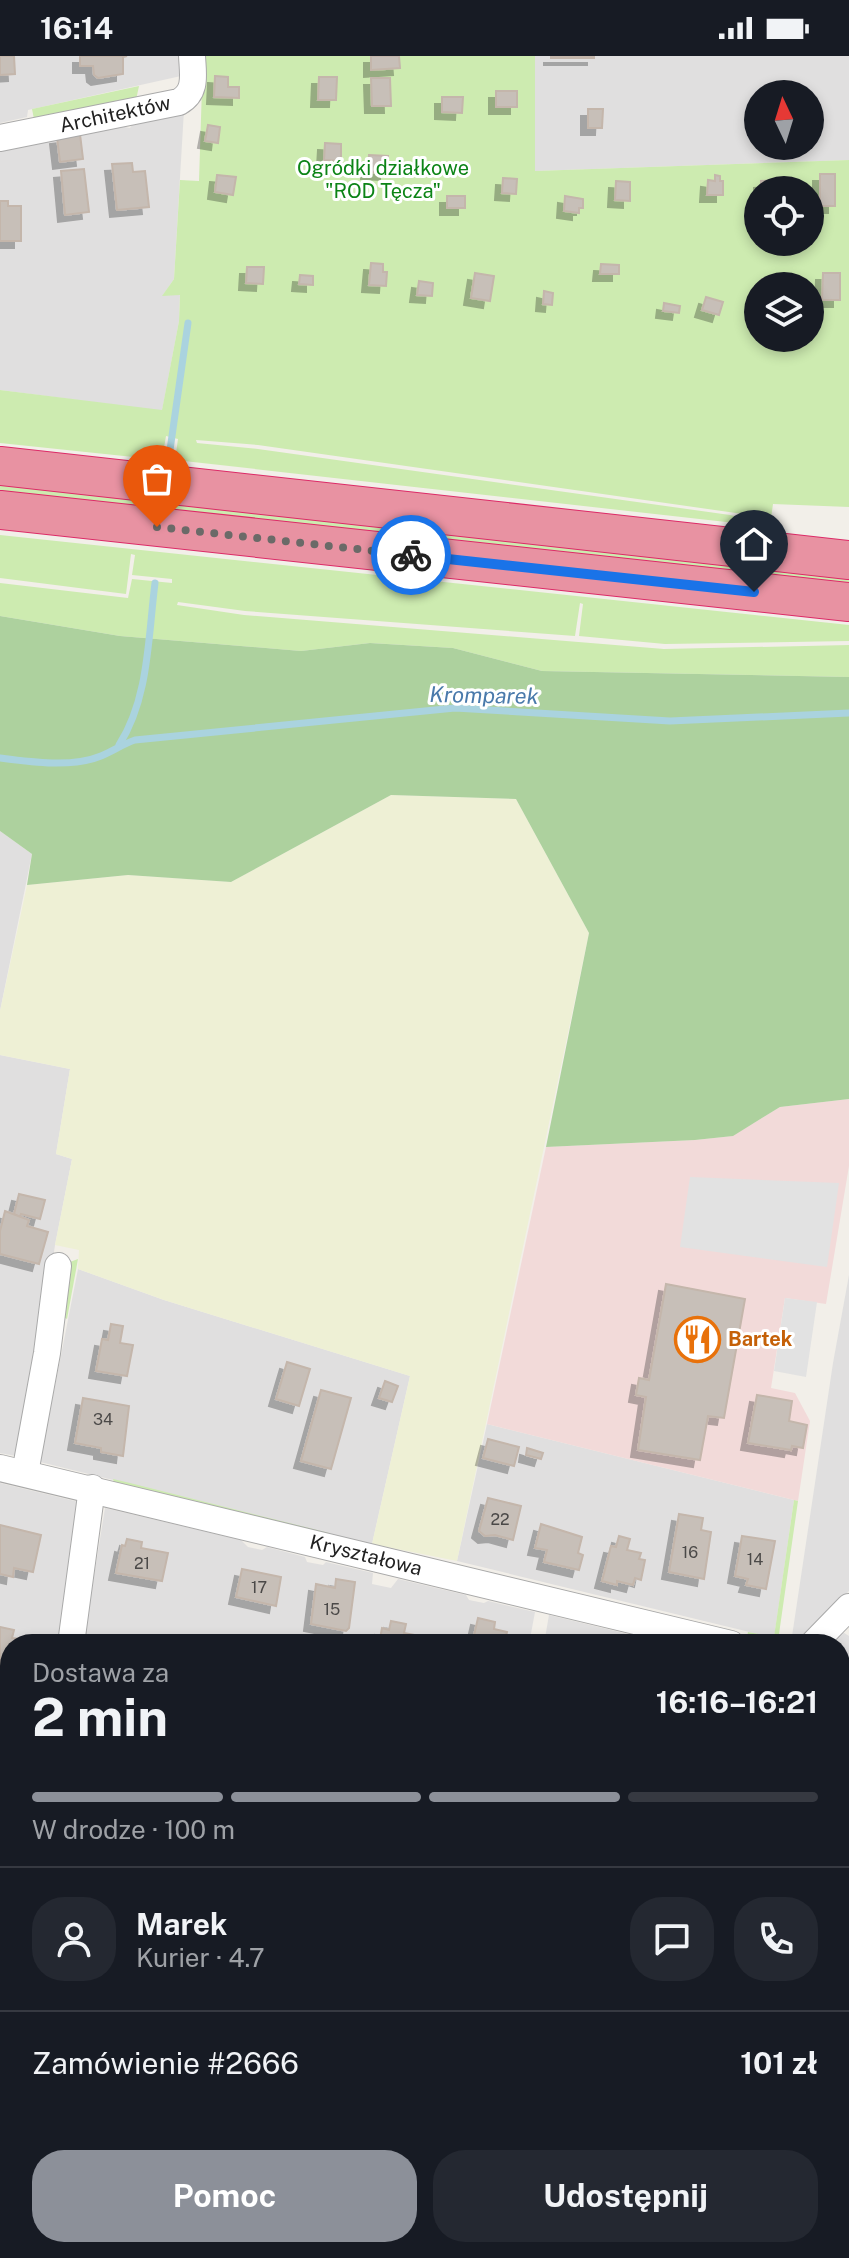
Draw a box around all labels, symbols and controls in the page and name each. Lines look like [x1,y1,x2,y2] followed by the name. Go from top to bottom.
[40,10,113,46] text: 16:14
[744,80,824,160] north arrow
[744,80,824,352] map controls
[57,90,173,137] street label: Architektów
[297,156,469,203] park label: Ogródki działkowe "ROD Tęcza"
[744,176,824,256] button: locate
[744,272,824,352] button: layers
[123,445,191,527] pin
[135,457,179,501] icon: bag
[720,510,788,592] pin
[371,515,451,595] courier
[732,522,776,566] icon: home
[389,533,433,577] icon: bike
[429,681,539,709] water label: Kromparek
[673,1315,721,1363] restaurant icon: Bartek
[728,1327,793,1351] place label: Bartek
[93,1410,113,1429] house number: 34
[490,1510,510,1529] house number: 22
[307,1529,425,1581] street label: Kryształowa
[682,1543,698,1562] house number: 16
[747,1550,763,1569] house number: 14
[134,1554,150,1573] house number: 21
[251,1578,267,1597] house number: 17
[324,1600,340,1619] house number: 15
[32,1657,169,1688] text: Dostawa za
[656,1684,818,1720] text: 16:16–16:21
[32,1687,168,1748] text: 2 min
[32,1814,235,1845] text: W drodze · 100 m
[32,1897,116,1981] button: person
[630,1897,714,1981] button: chat
[734,1897,818,1981] button: phone
[136,1906,227,1942] text: Marek
[136,1942,265,1973] text: Kurier · 4.7
[32,2045,299,2081] text: Zamówienie #2666
[740,2045,818,2081] text: 101 zł
[32,2150,417,2242] button: Pomoc
[433,2150,818,2242] button: Udostępnij

